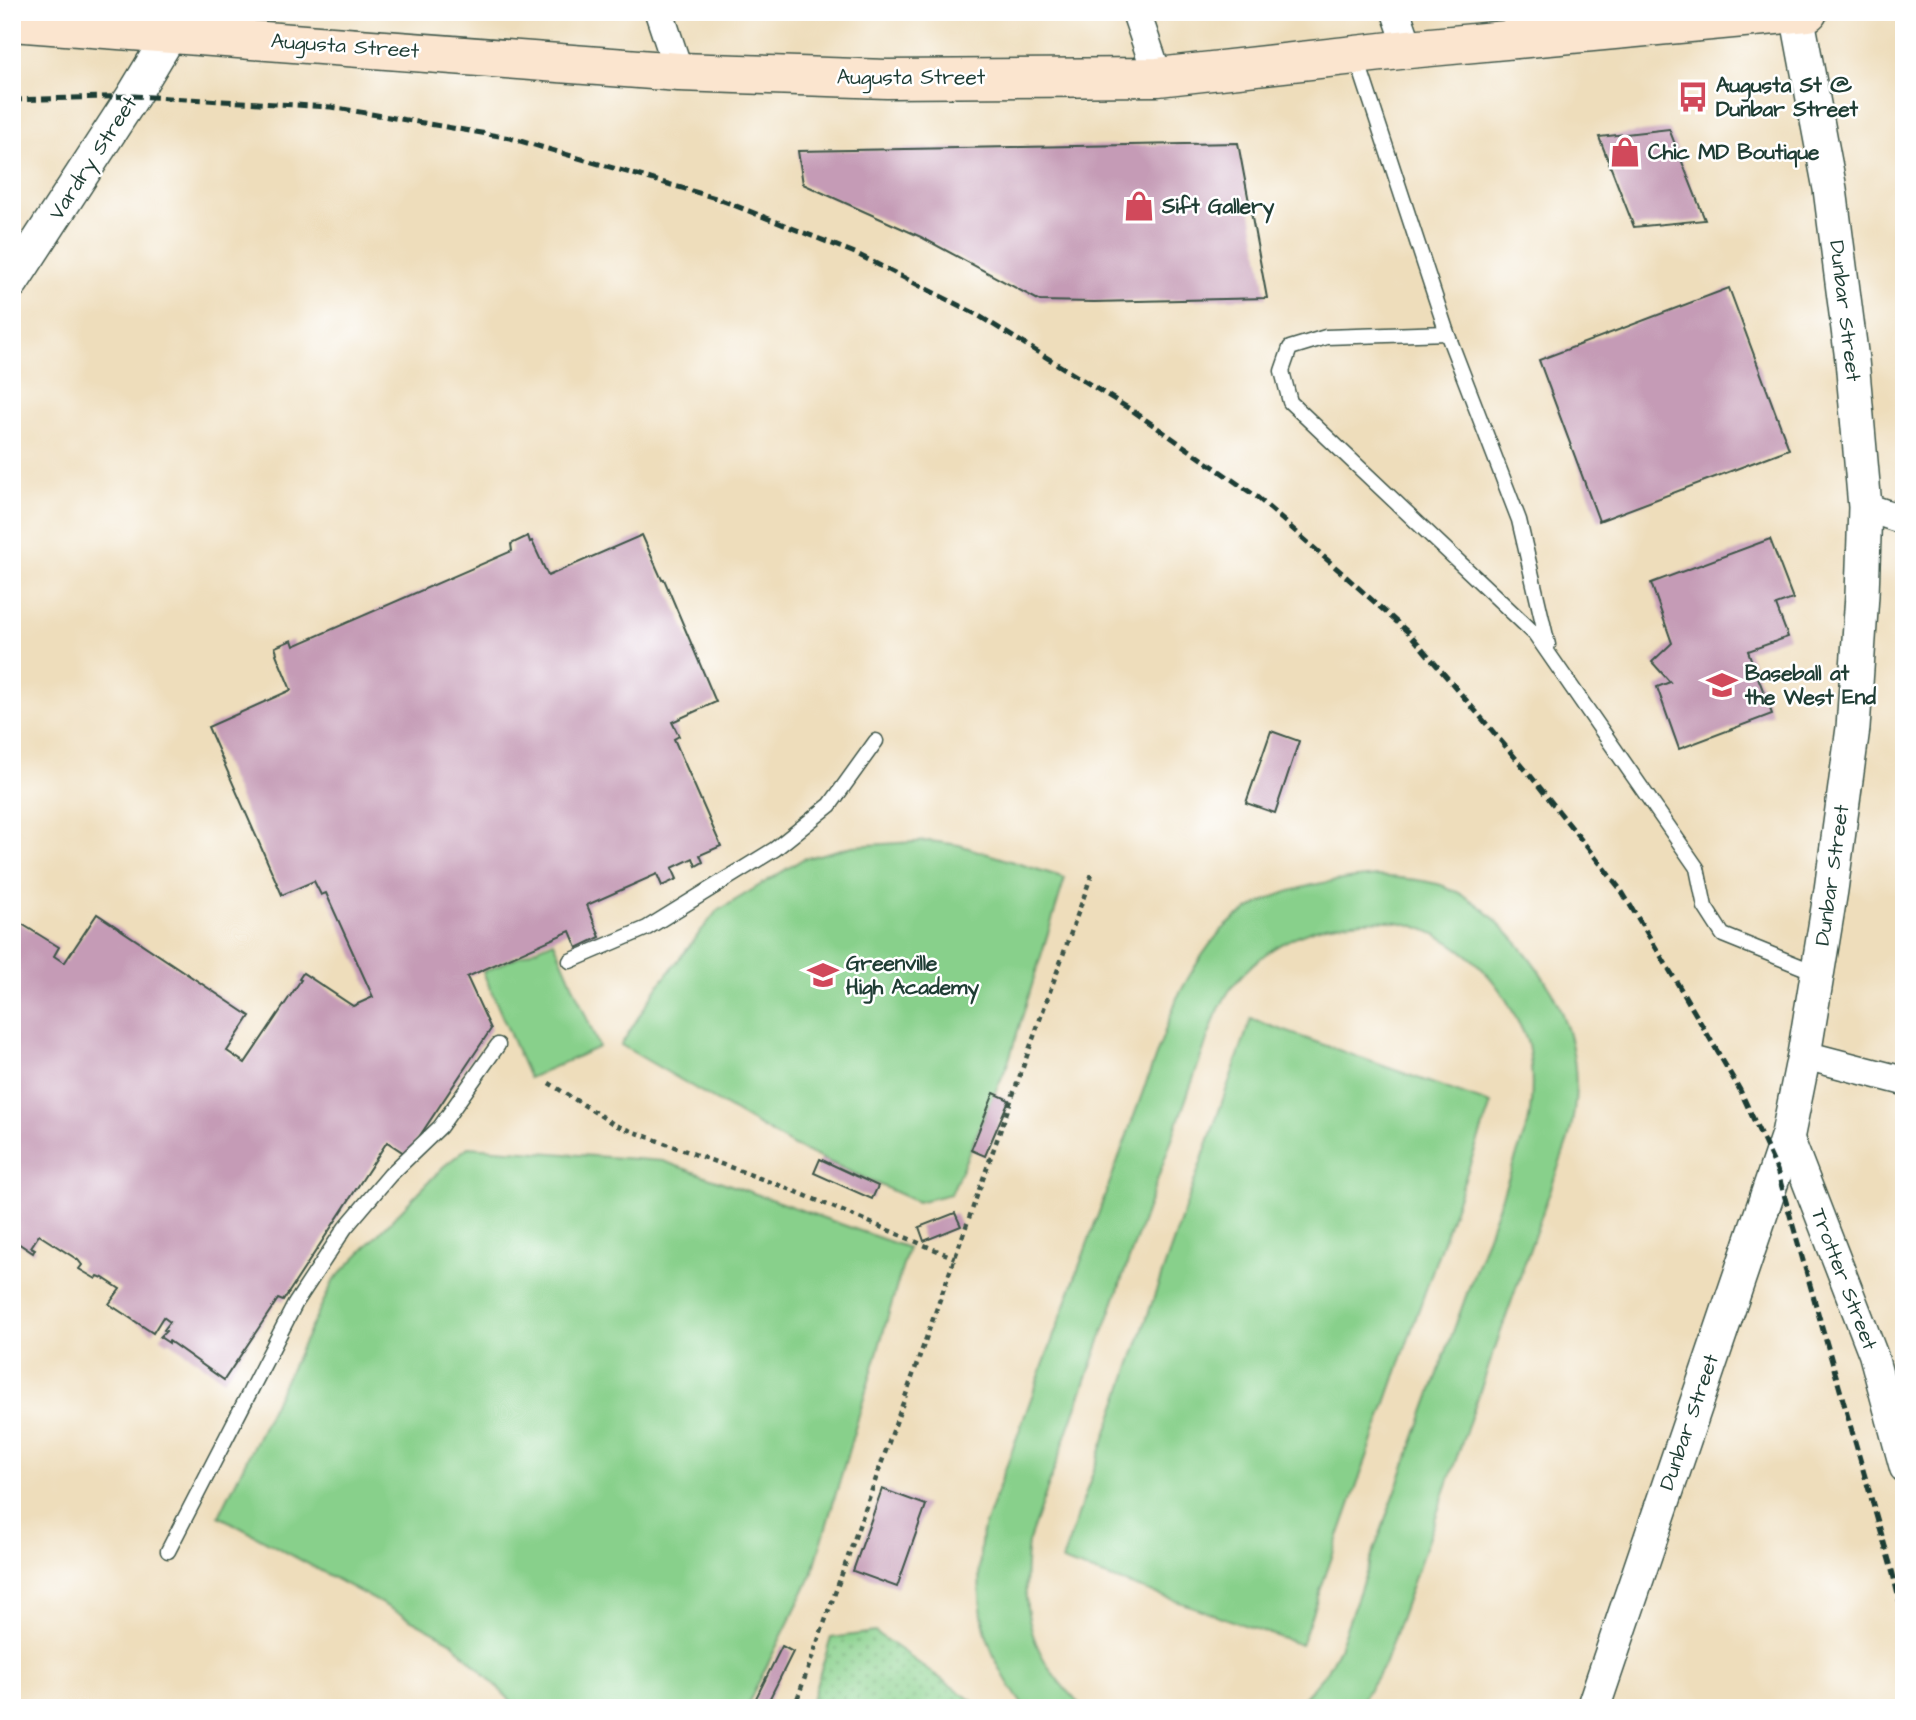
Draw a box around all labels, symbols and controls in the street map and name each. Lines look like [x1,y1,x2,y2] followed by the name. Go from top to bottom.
[270,26,421,68] street label: Augusta Street
[837,63,986,94] street label: Augusta Street
[1716,71,1859,124] place label: Augusta St @ Dunbar Street
[1676,80,1710,114] bus stop icon: Augusta St @ Dunbar Street
[42,90,146,227] street label: Vardry Street
[1608,135,1642,169] shop icon: Chic MD Boutique
[1648,138,1820,168] place label: Chic MD Boutique
[1122,189,1156,223] shop icon: Sift Gallery
[1161,192,1275,224] place label: Sift Gallery
[1822,239,1868,384] street label: Dunbar Street
[1744,659,1876,712] place label: Baseball at the West End
[1705,668,1739,702] school or university icon: Baseball at the West End
[1808,802,1856,947] street label: Dunbar Street
[846,949,979,1005] place label: Greenville High Academy
[806,958,840,992] school or university icon: Greenville High Academy
[1804,1204,1885,1355] street label: Trotter Street
[1652,1350,1726,1494] street label: Dunbar Street

